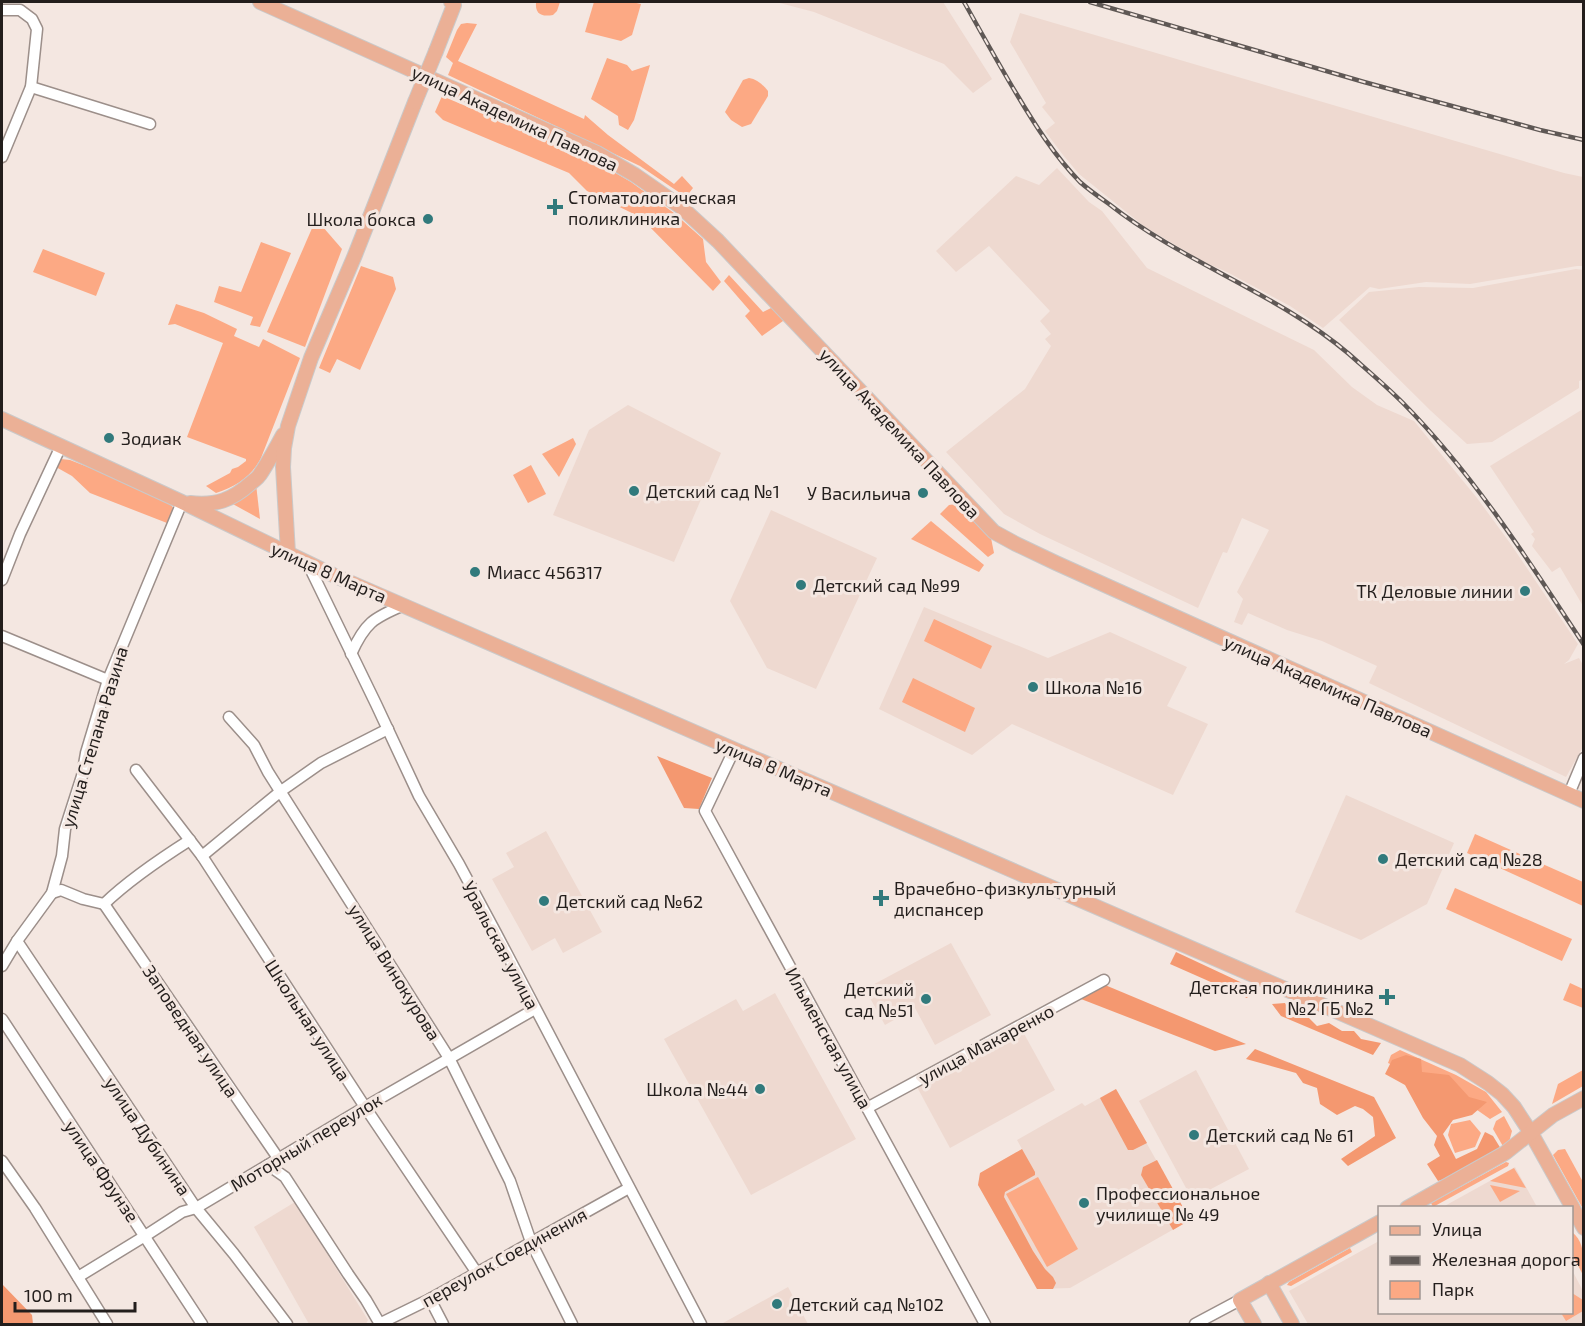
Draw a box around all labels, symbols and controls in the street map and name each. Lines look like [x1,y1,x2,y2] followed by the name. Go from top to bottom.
[408,60,622,176] street label: улица Академика Павлова
[568,186,736,229] place label: Стоматологическая поликлиника
[546,198,564,216] marker: Стоматологическая поликлиника
[307,208,416,230] place label: Школа бокса
[421,212,435,226] marker: Школа бокса
[815,343,985,523] street label: улица Академика Павлова
[121,427,182,449] place label: Зодиак
[102,431,116,445] marker: Зодиак
[646,480,780,502] place label: Детский сад №1
[807,482,911,504] place label: У Васильича
[627,484,641,498] marker: Детский сад №1
[916,486,930,500] marker: У Васильича
[268,537,390,607] street label: улица 8 Марта
[487,561,602,583] place label: Миасс 456317
[468,565,482,579] marker: Миасс 456317
[813,574,960,596] place label: Детский сад №99
[794,578,808,592] marker: Детский сад №99
[1356,580,1513,602] place label: ТК Деловые линии
[1518,584,1532,598] marker: ТК Деловые линии
[1221,630,1435,742] street label: улица Академика Павлова
[56,644,132,830] street label: улица Степана Разина
[1045,676,1142,698] place label: Школа №16
[1026,680,1040,694] marker: Школа №16
[713,733,835,801] street label: улица 8 Марта
[1395,848,1543,870] place label: Детский сад №28
[1376,852,1390,866] marker: Детский сад №28
[458,877,544,1013] street label: Уральская улица
[894,877,1116,920] place label: Врачебно-физкультурный диспансер
[872,889,890,907] marker: Врачебно-физкультурный диспансер
[556,890,703,912] place label: Детский сад №62
[537,894,551,908] marker: Детский сад №62
[344,900,446,1044] street label: улица Винокурова
[261,955,355,1085] street label: Школьная улица
[139,961,243,1101] street label: Заповедная улица
[781,964,877,1112] street label: Ильменская улица
[1189,976,1374,1019] place label: Детская поликлиника №2 ГБ №2
[844,978,914,1021] place label: Детский сад №51
[1378,988,1396,1006] marker: Детская поликлиника №2 ГБ №2
[919,992,933,1006] marker: Детский сад №51
[915,999,1057,1089] street label: улица Макаренко
[100,1072,196,1200] street label: улица Дубинина
[646,1078,748,1100] place label: Школа №44
[753,1082,767,1096] marker: Школа №44
[226,1088,386,1196] street label: Моторный переулок
[60,1116,144,1226] street label: улица Фрунзе
[1206,1124,1354,1146] place label: Детский сад № 61
[1187,1128,1201,1142] marker: Детский сад № 61
[1096,1182,1260,1225] place label: Профессиональное училище № 49
[1077,1196,1091,1210] marker: Профессиональное училище № 49
[418,1202,590,1312] street label: переулок Соединения
[1378,1206,1573,1314] legend
[1432,1218,1482,1240] text: Улица
[1432,1248,1581,1270] text: Железная дорога
[15,1275,135,1313] scale bar
[1432,1278,1474,1300] text: Парк
[24,1284,73,1306] text: 100 m
[789,1293,944,1315] place label: Детский сад №102
[770,1297,784,1311] marker: Детский сад №102

